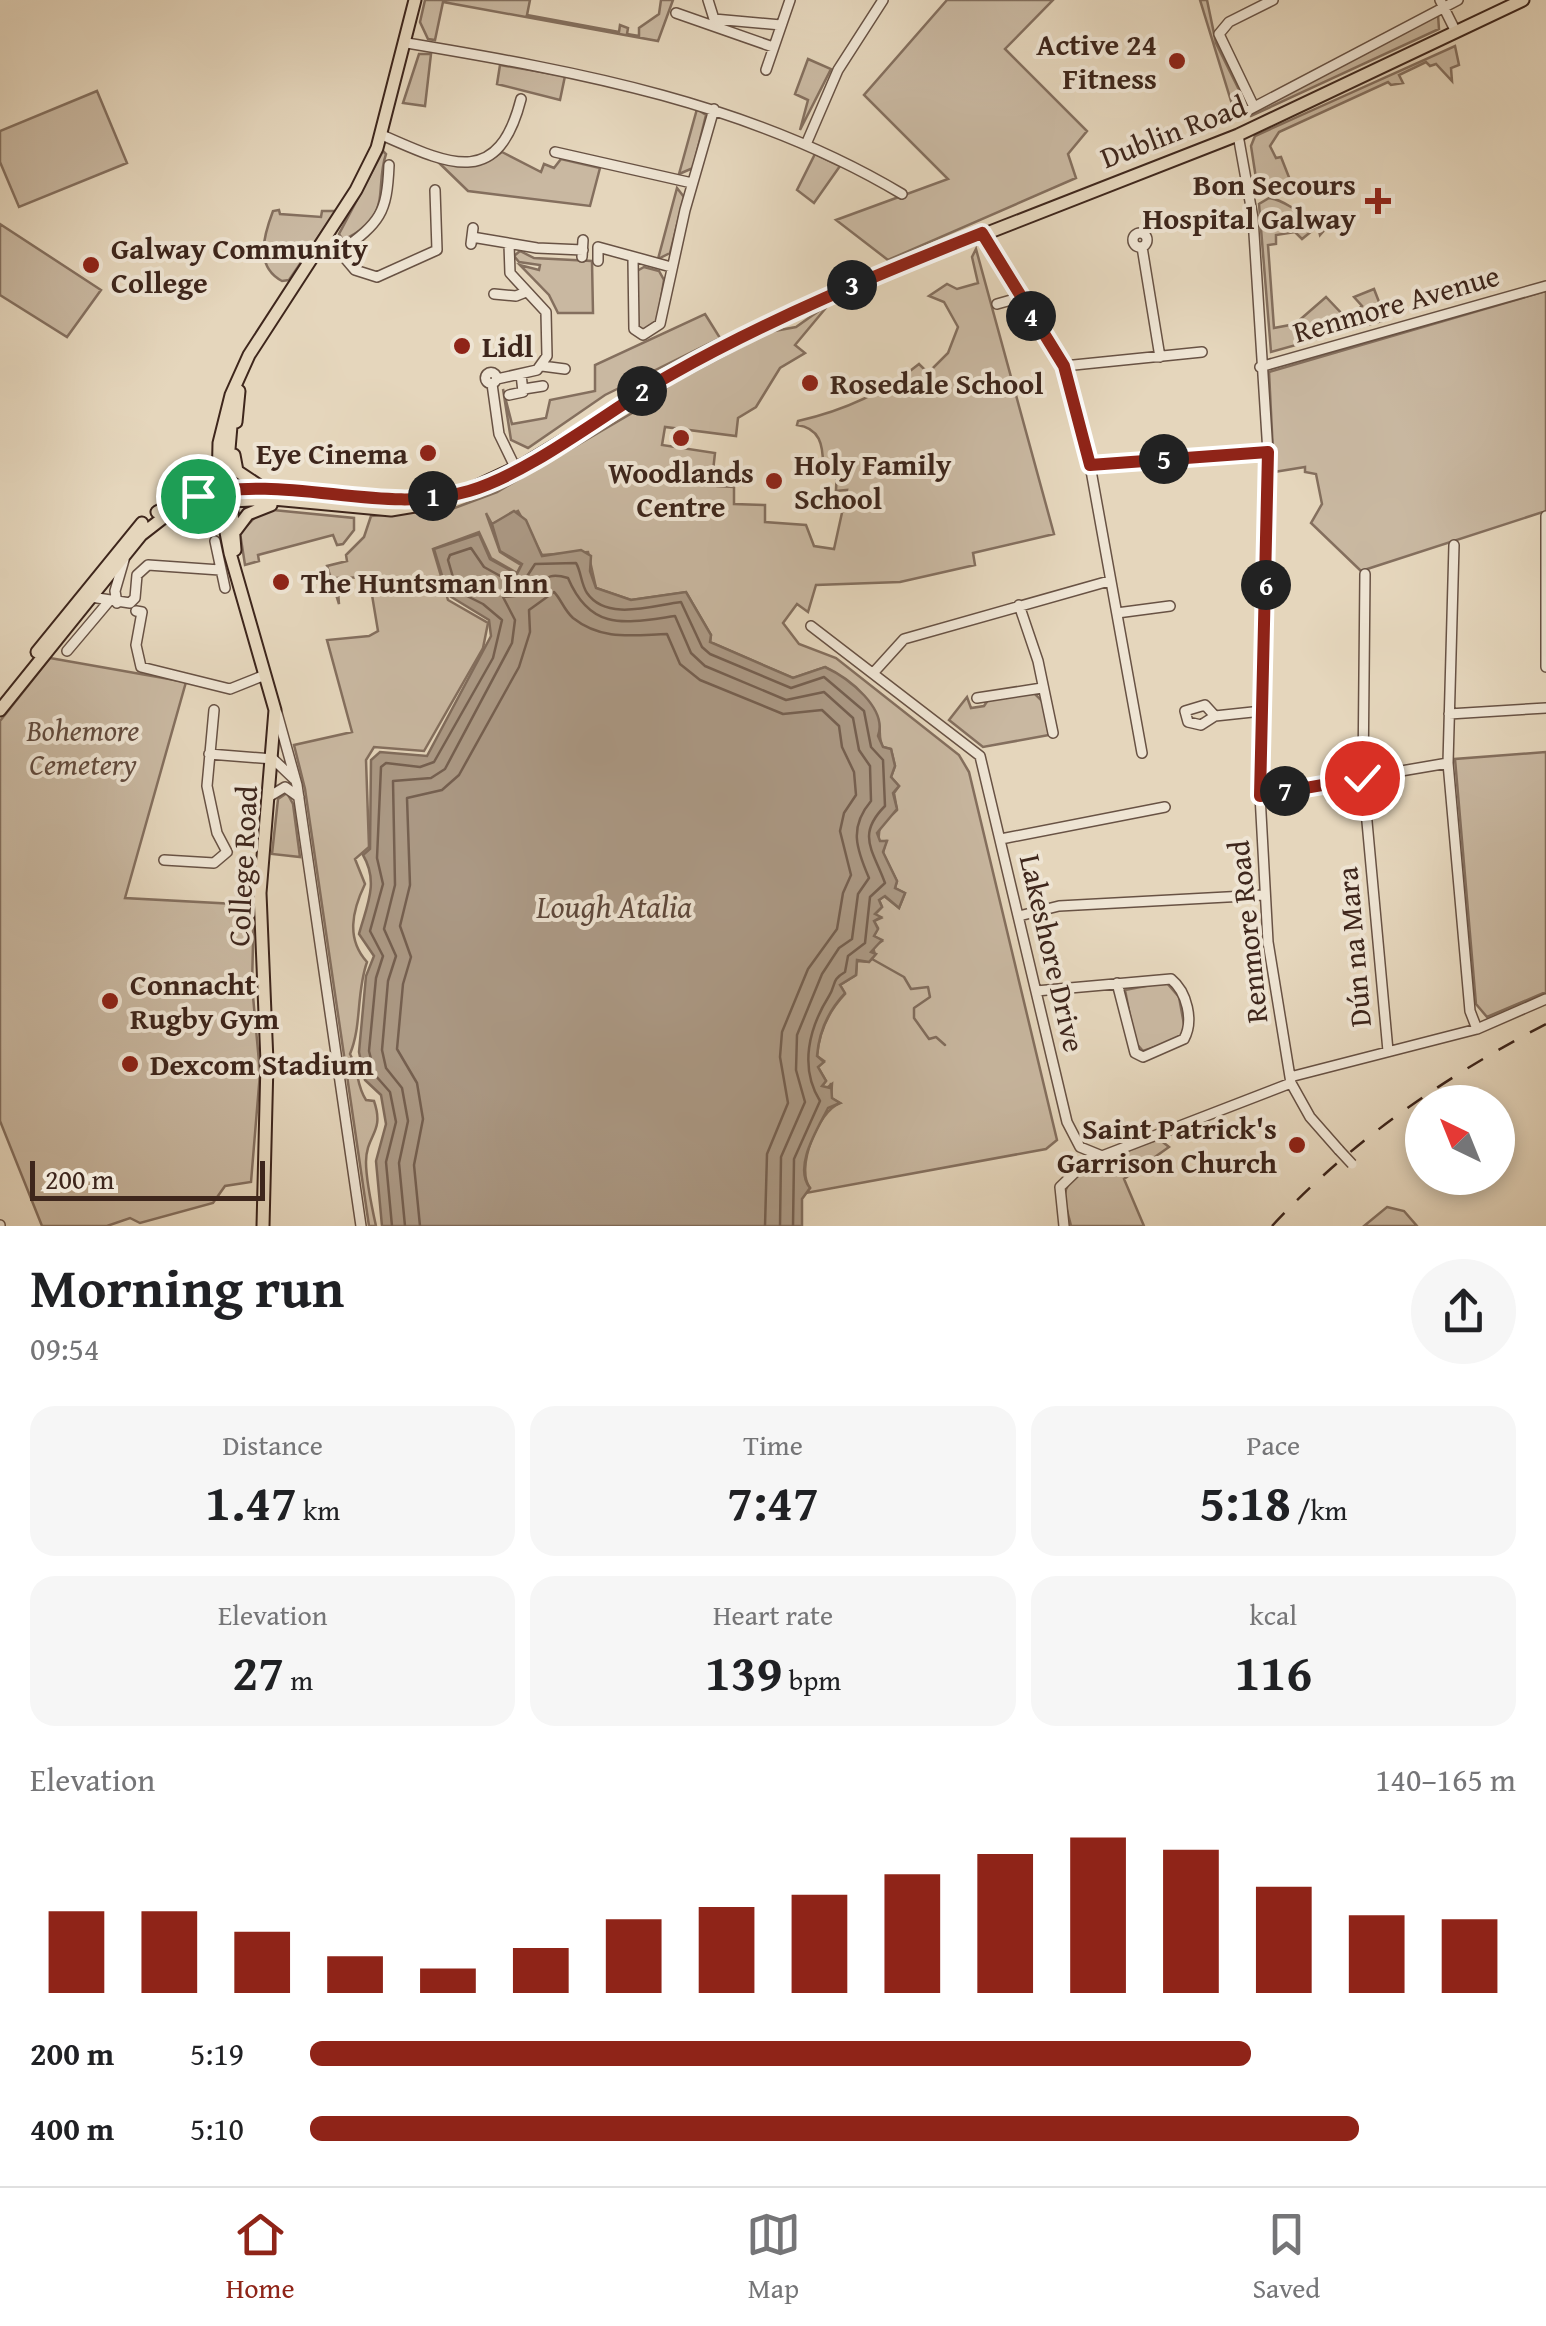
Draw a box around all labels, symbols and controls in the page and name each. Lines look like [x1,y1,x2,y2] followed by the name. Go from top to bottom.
[1036,22,1157,100] place label: Active 24 Fitness
[1166,50,1188,72] marker: Active 24 Fitness
[1094,83,1252,179] street label: Dublin Road
[1143,162,1357,240] place label: Bon Secours Hospital Galway
[1365,188,1391,214] marker: Bon Secours Hospital Galway
[111,226,368,304] place label: Galway Community College
[1288,253,1504,353] street label: Renmore Avenue
[80,254,102,276] marker: Galway Community College
[827,260,877,310] pin: 3
[845,264,859,305] text: 3
[1006,291,1056,341] pin: 4
[1024,295,1038,336] text: 4
[482,324,533,368] place label: Lidl
[451,335,473,357] marker: Lidl
[830,361,1044,405] place label: Rosedale School
[617,366,667,416] pin: 2
[635,370,649,411] text: 2
[799,372,821,394] marker: Rosedale School
[670,427,692,449] marker: Woodlands Centre
[256,431,409,475] place label: Eye Cinema
[1139,434,1189,484] pin: 5
[1157,438,1171,479] text: 5
[417,442,439,464] marker: Eye Cinema
[794,442,952,520] place label: Holy Family School
[608,450,754,528] place label: Woodlands Centre
[156,454,241,539] pin
[171,469,226,524] icon: arrive
[763,470,785,492] marker: Holy Family School
[408,471,458,521] pin: 1
[426,475,440,516] text: 1
[301,560,549,604] place label: The Huntsman Inn
[1241,560,1291,610] pin: 6
[1259,564,1273,605] text: 6
[270,571,292,593] marker: The Huntsman Inn
[26,708,139,786] park label: Bohemore Cemetery
[1320,736,1405,821] pin
[1335,751,1390,806] icon: check
[1260,766,1310,816] pin: 7
[1278,770,1292,811] text: 7
[216,784,268,948] street label: College Road
[1216,839,1278,1025] street label: Renmore Road
[1009,850,1097,1056] street label: Lakeshore Drive
[1324,865,1382,1029] street label: Dún na Mara
[535,883,692,930] water label: Lough Atalia
[130,962,280,1040] place label: Connacht Rugby Gym
[99,990,121,1012] marker: Connacht Rugby Gym
[150,1042,374,1086] place label: Dexcom Stadium
[119,1053,141,1075] marker: Dexcom Stadium
[1405,1085,1515,1195] north arrow
[1405,1085,1515,1195] map controls
[1057,1106,1277,1184] place label: Saint Patrick's Garrison Church
[1286,1134,1308,1156] marker: Saint Patrick's Garrison Church
[30,1156,265,1200] scale bar
[45,1158,114,1199] text: 200 m
[30,1247,344,1327] text: Morning run
[1411,1259,1516,1364] button: share
[30,1325,99,1372] text: 09:54
[222,1424,323,1465] text: Distance
[743,1424,803,1465] text: Time
[1246,1424,1300,1465] text: Pace
[205,1465,297,1538] text: 1.47
[727,1465,819,1538] text: 7:47
[1199,1465,1291,1538] text: 5:18
[297,1489,340,1530] text: km
[1291,1489,1347,1530] text: /km
[218,1594,327,1635] text: Elevation
[713,1594,833,1635] text: Heart rate
[1249,1594,1297,1635] text: kcal
[232,1635,284,1708] text: 27
[705,1635,783,1708] text: 139
[1234,1635,1312,1708] text: 116
[284,1659,313,1700] text: m
[783,1659,841,1700] text: bpm
[30,1756,155,1803] text: Elevation
[1375,1756,1516,1803] text: 140–165 m
[30,2030,114,2077] text: 200 m
[190,2030,244,2077] text: 5:19
[30,2105,114,2152] text: 400 m
[190,2105,244,2152] text: 5:10
[226,2207,295,2308] tab: Home
[746,2207,801,2308] tab: Map
[1252,2207,1320,2308] tab: Saved

